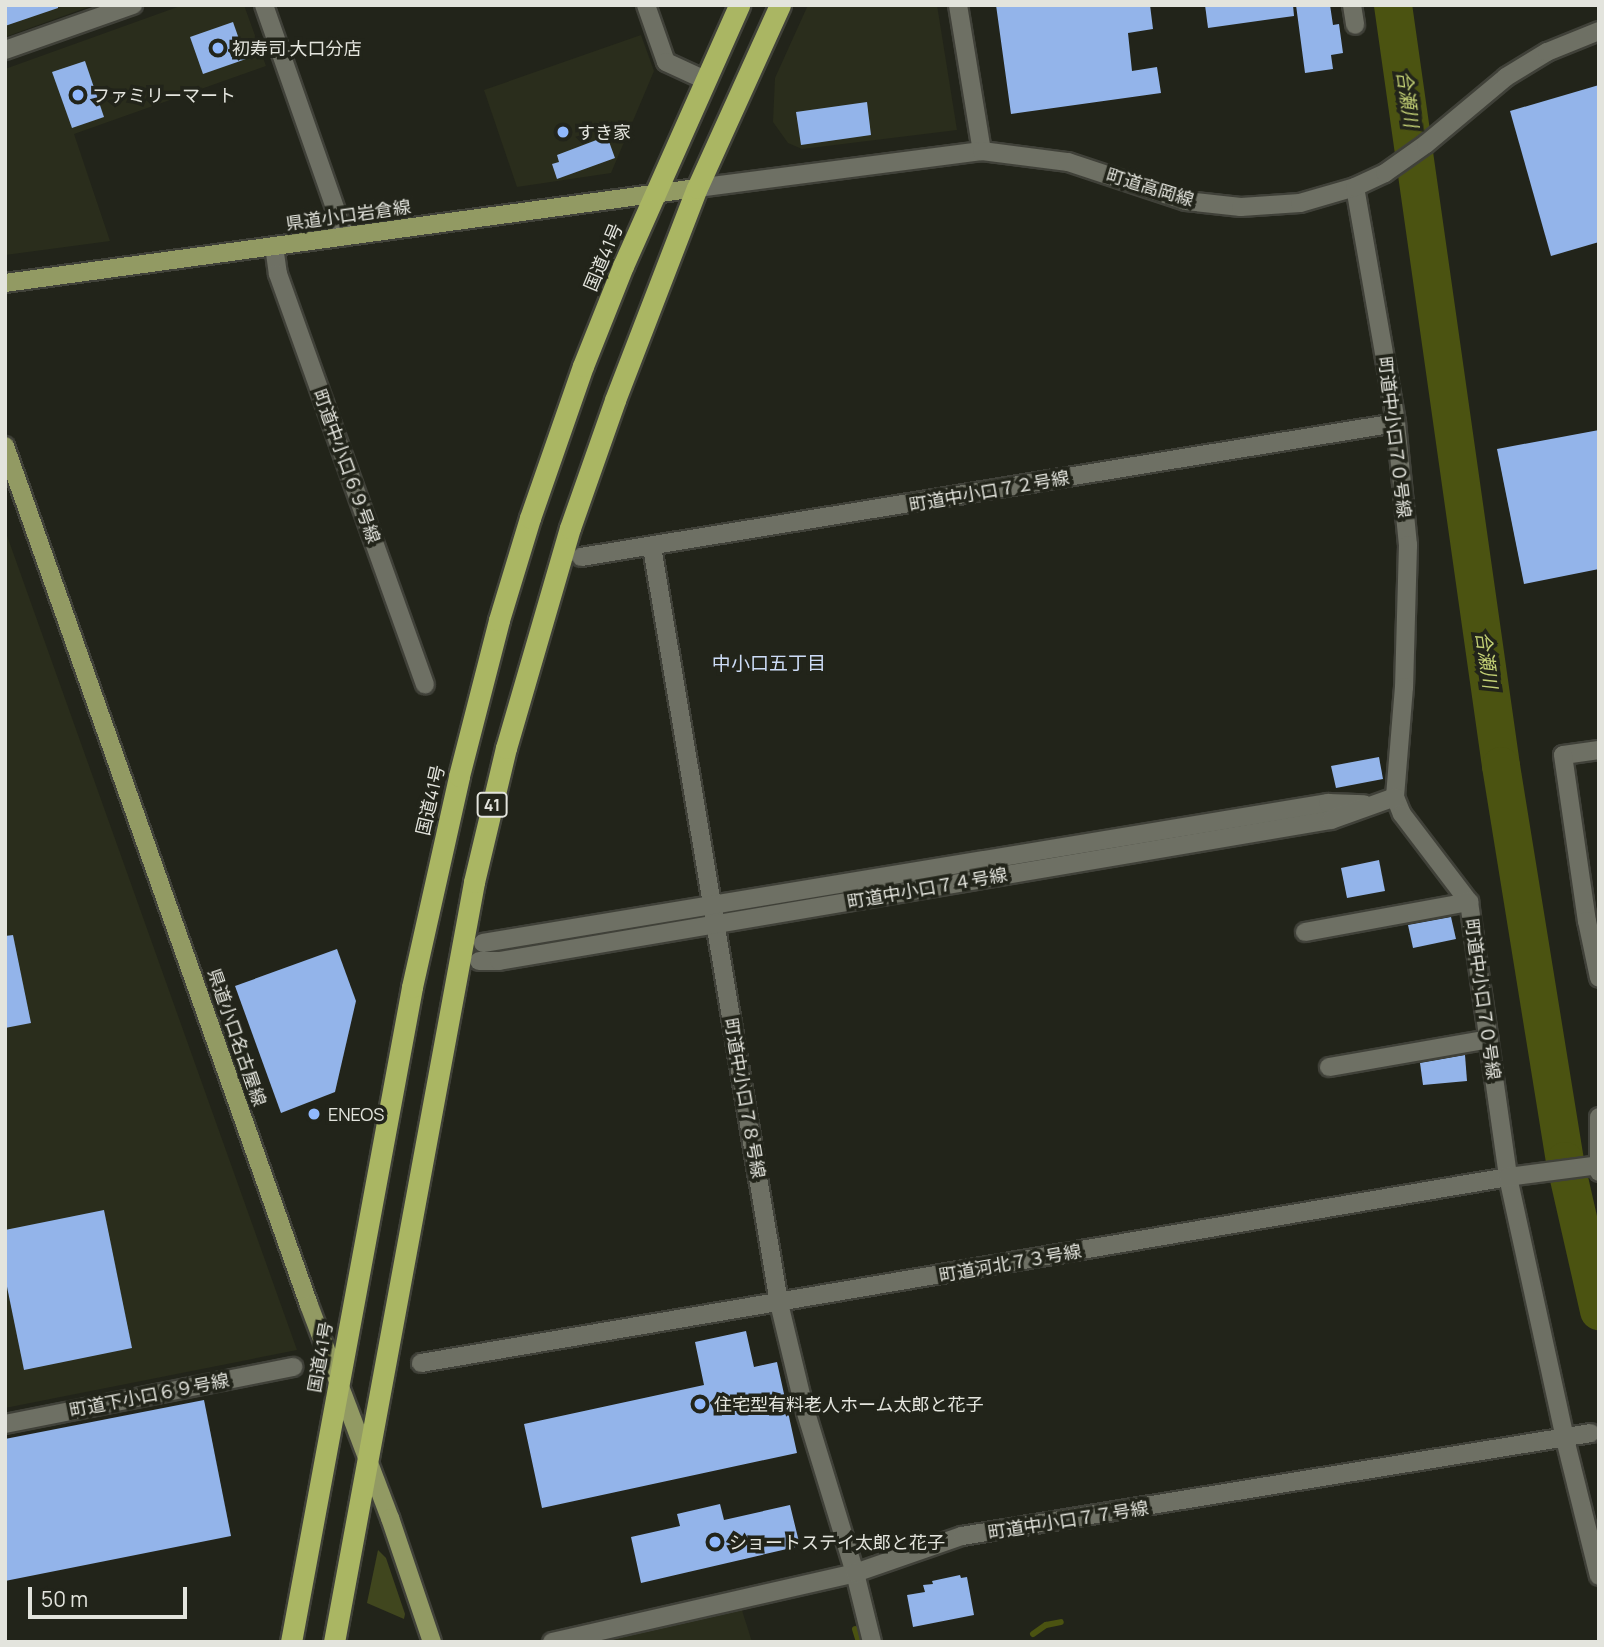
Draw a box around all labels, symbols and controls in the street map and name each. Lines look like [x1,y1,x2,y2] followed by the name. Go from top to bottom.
[232,37,362,59] place label: 初寿司 大口分店
[210,40,226,56] marker: 初寿司 大口分店
[1392,69,1422,129] water label: 合瀬川
[92,84,236,106] place label: ファミリーマート
[70,87,86,103] marker: ファミリーマート
[577,121,631,143] place label: すき家
[555,124,571,140] marker: すき家
[1104,164,1196,210] street label: 町道高岡線
[284,196,412,234] street label: 県道小口岩倉線
[579,220,627,294] street label: 国道41号
[1374,355,1416,519] street label: 町道中小口７０号線
[309,386,385,546] street label: 町道中小口６９号線
[907,466,1071,516] street label: 町道中小口７２号線
[1471,630,1501,690] water label: 合瀬川
[712,653,826,675] district label: 中小口五丁目
[411,763,449,837] street label: 国道41号
[476,792,508,818] road number: 41
[845,863,1009,913] street label: 町道中小口７４号線
[1461,917,1505,1081] street label: 町道中小口７０号線
[203,965,271,1109] street label: 県道小口名古屋線
[720,1016,770,1180] street label: 町道中小口７８号線
[328,1103,384,1125] place label: ENEOS
[306,1106,322,1122] marker: ENEOS
[937,1240,1083,1286] street label: 町道河北７３号線
[303,1320,337,1394] street label: 国道41号
[67,1369,231,1421] street label: 町道下小口６９号線
[714,1393,984,1415] place label: 住宅型有料老人ホーム太郎と花子
[692,1396,708,1412] marker: 住宅型有料老人ホーム太郎と花子
[986,1497,1150,1543] street label: 町道中小口７７号線
[729,1531,945,1553] place label: ショートステイ太郎と花子
[707,1534,723,1550] marker: ショートステイ太郎と花子
[32,1574,191,1618] scale bar
[41,1585,88,1613] text: 50 m

